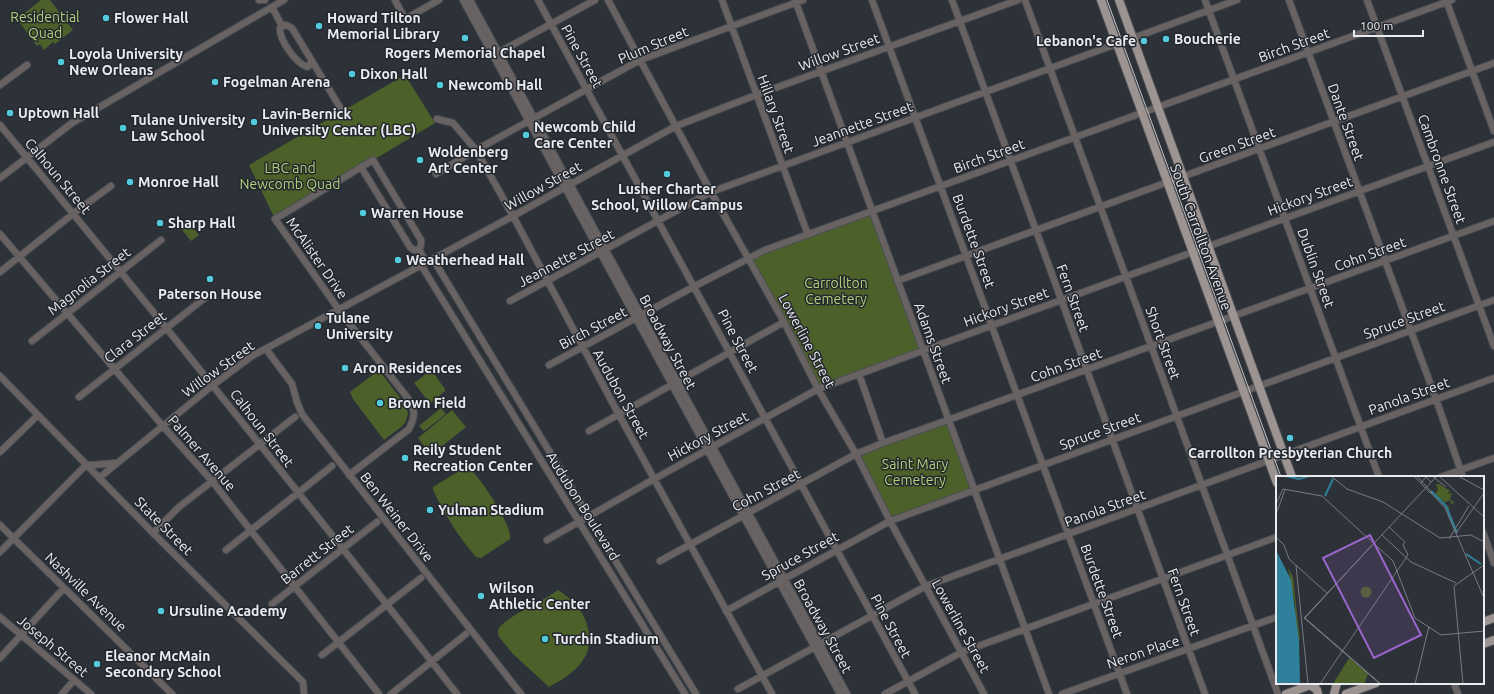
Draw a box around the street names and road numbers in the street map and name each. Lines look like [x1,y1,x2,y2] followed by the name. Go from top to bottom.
[558,22,606,91] street label: Pine Street
[616,23,691,67] street label: Plum Street
[1256,25,1332,65] street label: Birch Street
[796,30,882,74] street label: Willow Street
[754,73,798,156] street label: Hillary Street
[1325,81,1367,163] street label: Dante Street
[809,98,915,150] street label: Jeannette Street
[1415,112,1469,226] street label: Cambronne Street
[1197,124,1278,166] street label: Green Street
[22,135,95,217] street label: Calhoun Street
[951,136,1027,176] street label: Birch Street
[502,158,585,214] street label: Willow Street
[1167,162,1235,312] street label: South Carrollton Avenue
[1265,173,1355,219] street label: Hickory Street
[950,192,999,291] street label: Burdette Street
[283,214,351,302] street label: McAlister Drive
[515,226,617,290] street label: Jeannette Street
[1294,226,1338,310] street label: Dublin Street
[1332,233,1408,274] street label: Cohn Street
[45,244,134,318] street label: Magnolia Street
[1053,262,1093,334] street label: Fern Street
[961,284,1051,330] street label: Hickory Street
[775,291,839,391] street label: Lowerline Street
[636,292,700,392] street label: Broadway Street
[1361,298,1447,342] street label: Spruce Street
[911,300,955,386] street label: Adams Street
[556,303,630,353] street label: Birch Street
[1142,304,1184,382] street label: Short Street
[715,306,762,376] street label: Pine Street
[101,308,170,366] street label: Clara Street
[179,337,258,401] street label: Willow Street
[1028,344,1104,385] street label: Cohn Street
[590,346,652,442] street label: Audubon Street
[1366,374,1452,418] street label: Panola Street
[227,386,298,470] street label: Calhoun Street
[665,408,752,464] street label: Hickory Street
[1057,409,1143,453] street label: Spruce Street
[165,412,239,494] street label: Palmer Avenue
[543,449,623,563] street label: Audubon Boulevard
[729,465,803,515] street label: Cohn Street
[357,469,437,565] street label: Ben Weiner Drive
[1062,486,1148,530] street label: Panola Street
[132,494,197,559] street label: State Street
[278,520,357,587] street label: Barrett Street
[759,528,842,584] street label: Spruce Street
[1078,542,1127,641] street label: Burdette Street
[42,549,130,635] street label: Nashville Avenue
[1164,566,1204,638] street label: Fern Street
[791,576,856,676] street label: Broadway Street
[929,577,994,676] street label: Lowerline Street
[868,591,915,661] street label: Pine Street
[14,612,92,681] street label: Joseph Street
[1105,632,1181,672] street label: Neron Place

